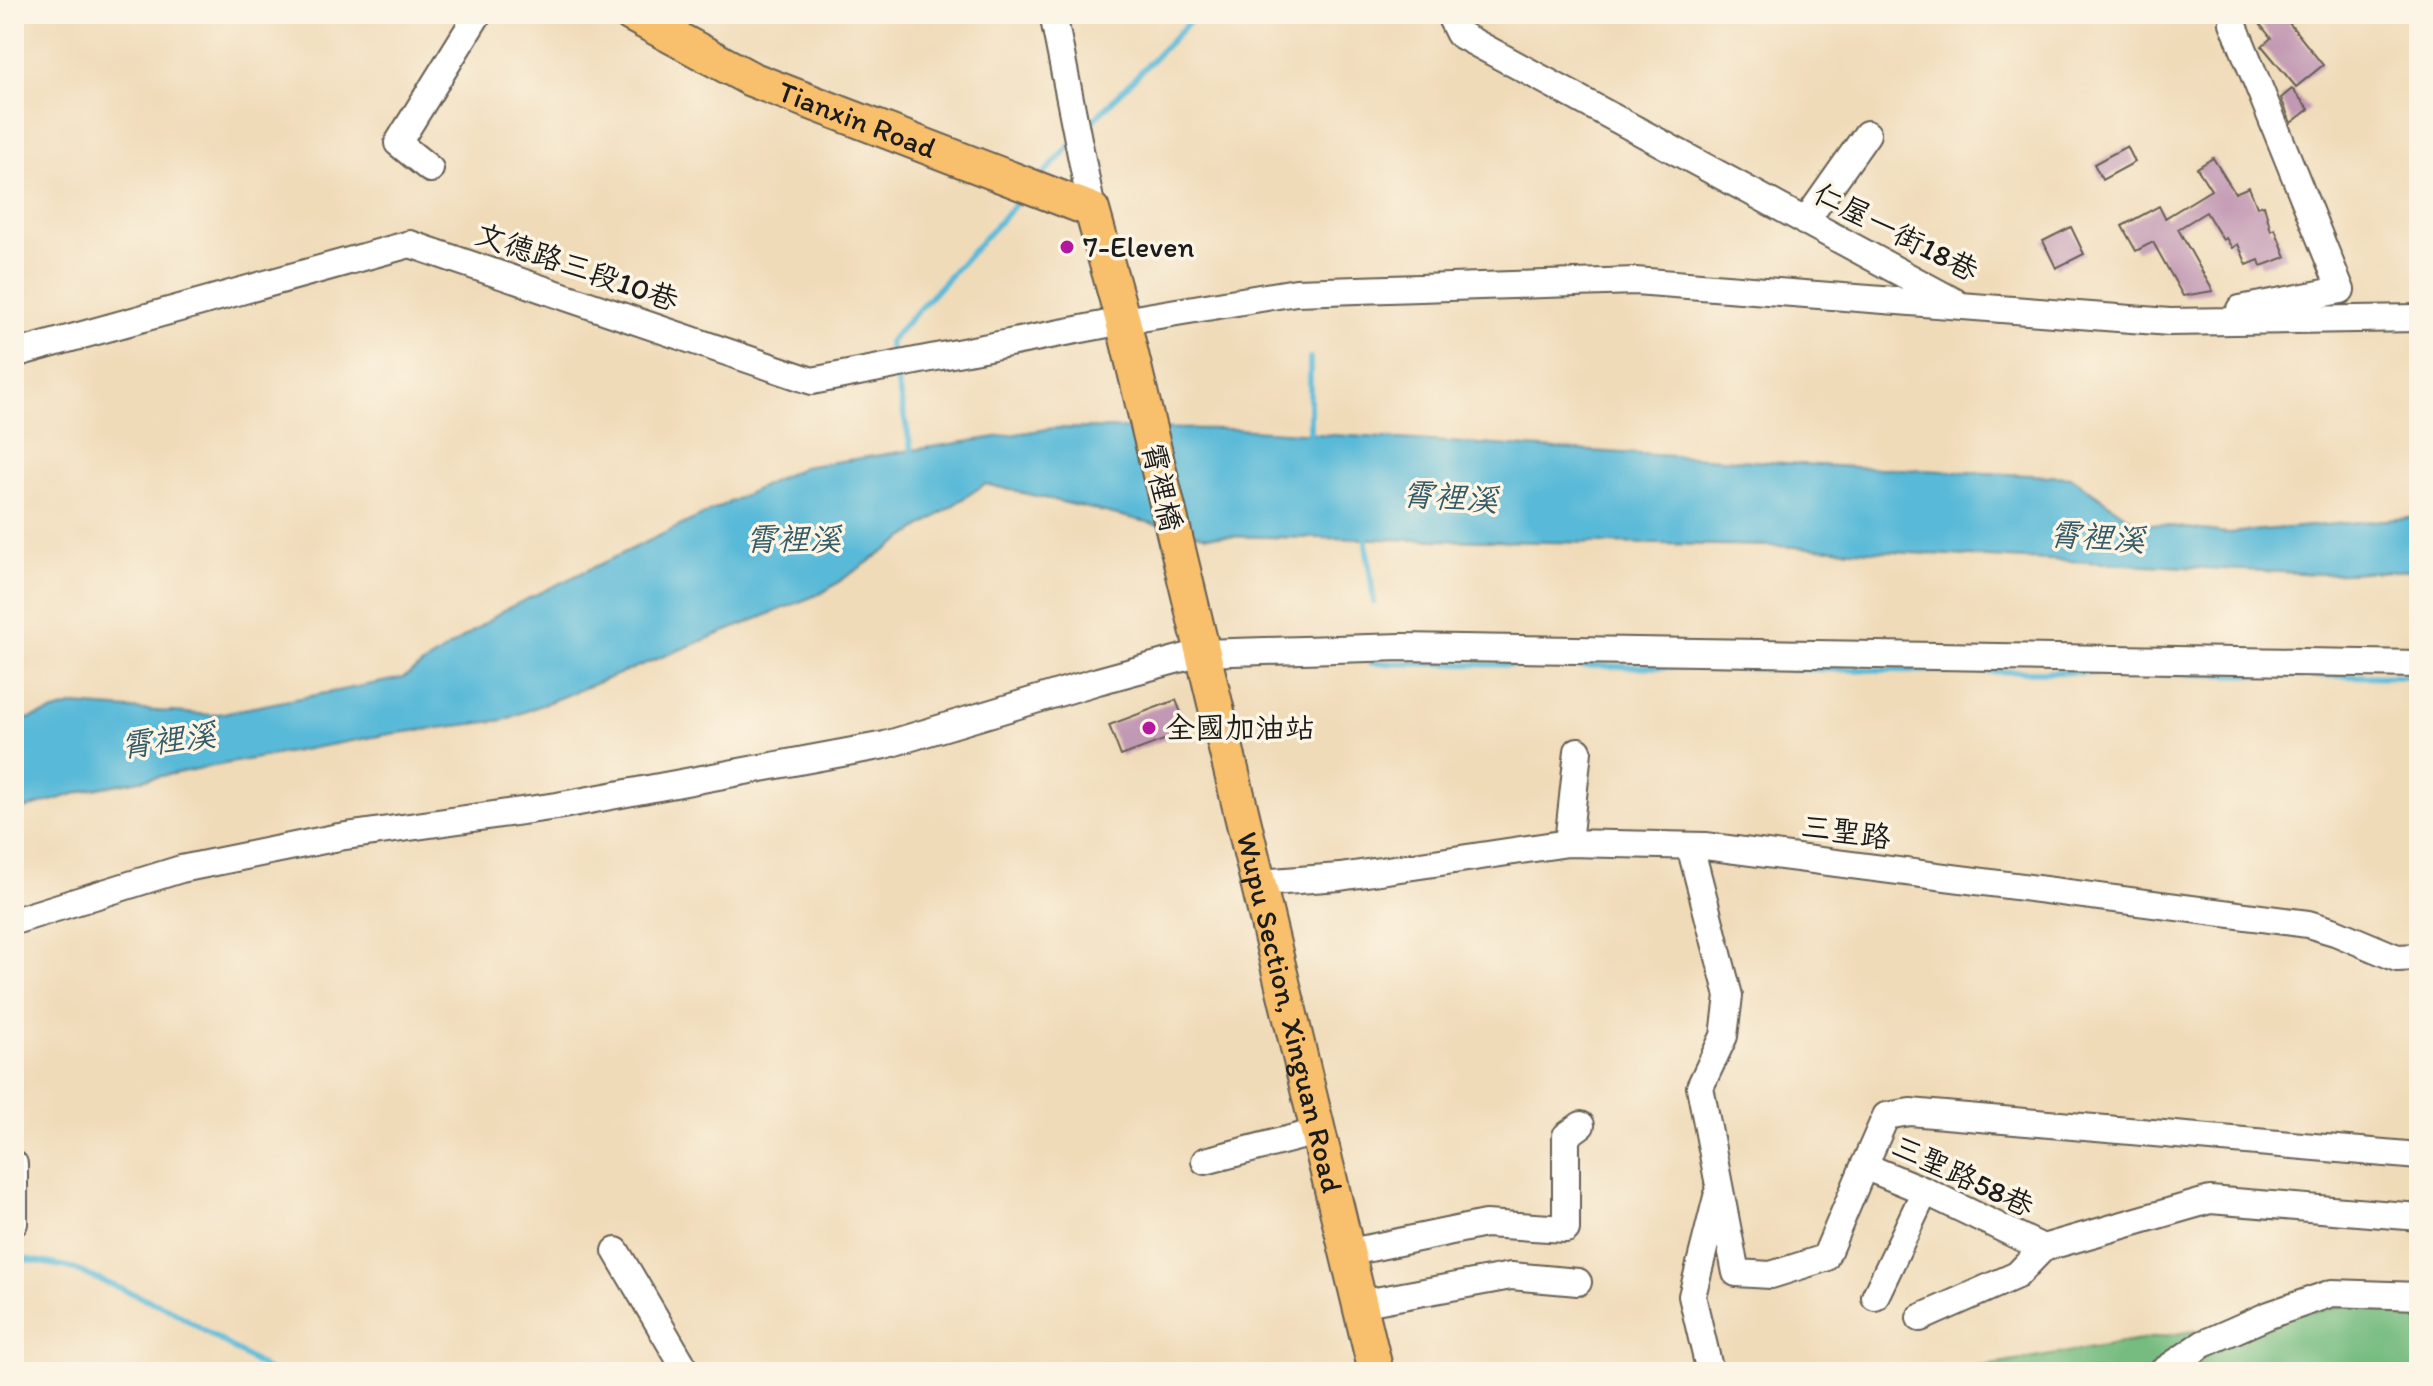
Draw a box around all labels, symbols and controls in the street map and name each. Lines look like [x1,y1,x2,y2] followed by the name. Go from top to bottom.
[773,72,942,167] street label: Tianxin Road
[1807,174,1985,289] street label: 仁屋一街18巷
[471,214,684,319] street label: 文德路三段10巷
[1083,228,1194,265] place label: 7-Eleven
[1058,238,1076,256] marker: 7-Eleven
[1134,439,1191,535] street label: 霄裡橋
[1401,475,1501,519] water label: 霄裡溪
[2048,515,2148,559] water label: 霄裡溪
[745,520,843,558] water label: 霄裡溪
[1165,709,1315,746] place label: 全國加油站
[118,715,220,765] water label: 霄裡溪
[1140,719,1158,737] marker: 全國加油站
[1799,807,1893,856] street label: 三聖路
[1229,828,1351,1196] street label: Wupu Section, Xinguan Road
[1886,1127,2040,1224] street label: 三聖路58巷

